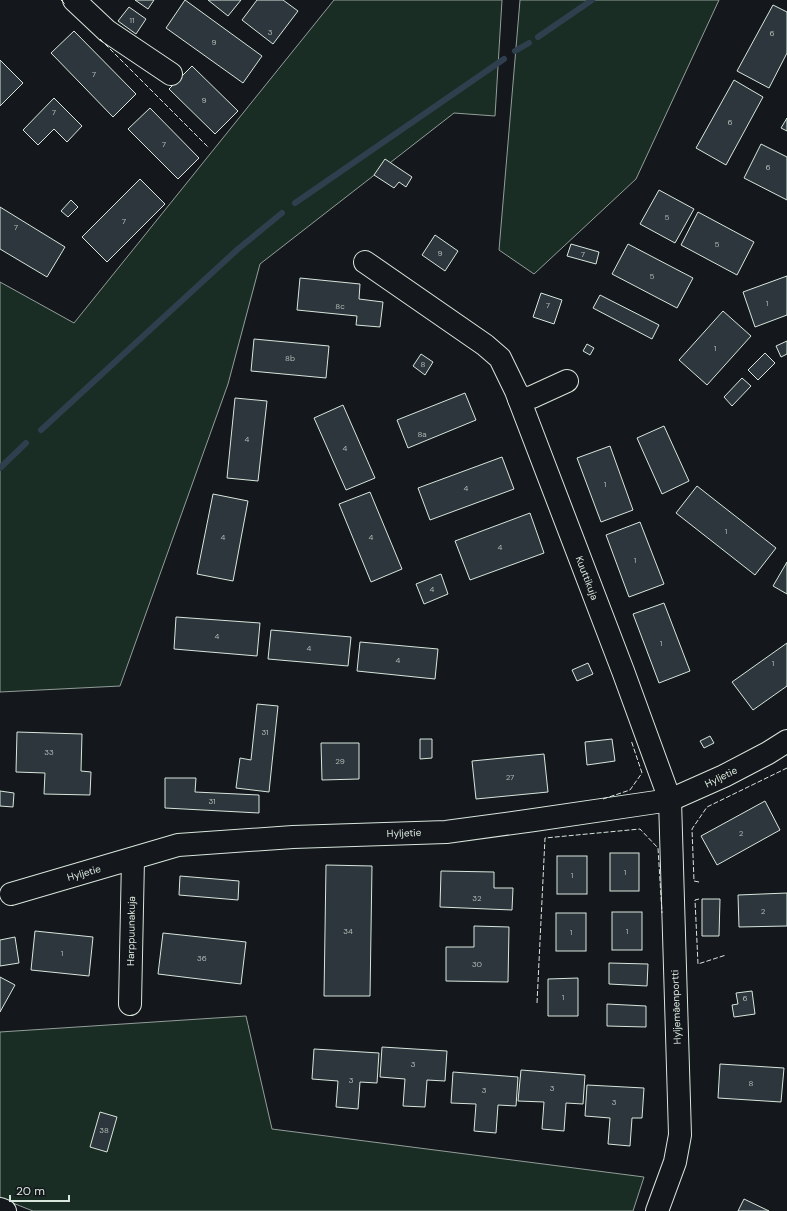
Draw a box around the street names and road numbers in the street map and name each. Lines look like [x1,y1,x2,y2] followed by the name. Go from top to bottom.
[573,554,601,602] street label: Kuuttikuja
[703,763,740,790] street label: Hyljetie
[387,826,422,840] street label: Hyljetie
[66,862,103,884] street label: Hyljetie
[124,896,138,966] street label: Harppuunakuja
[668,969,684,1045] street label: Hyljemäenportti

